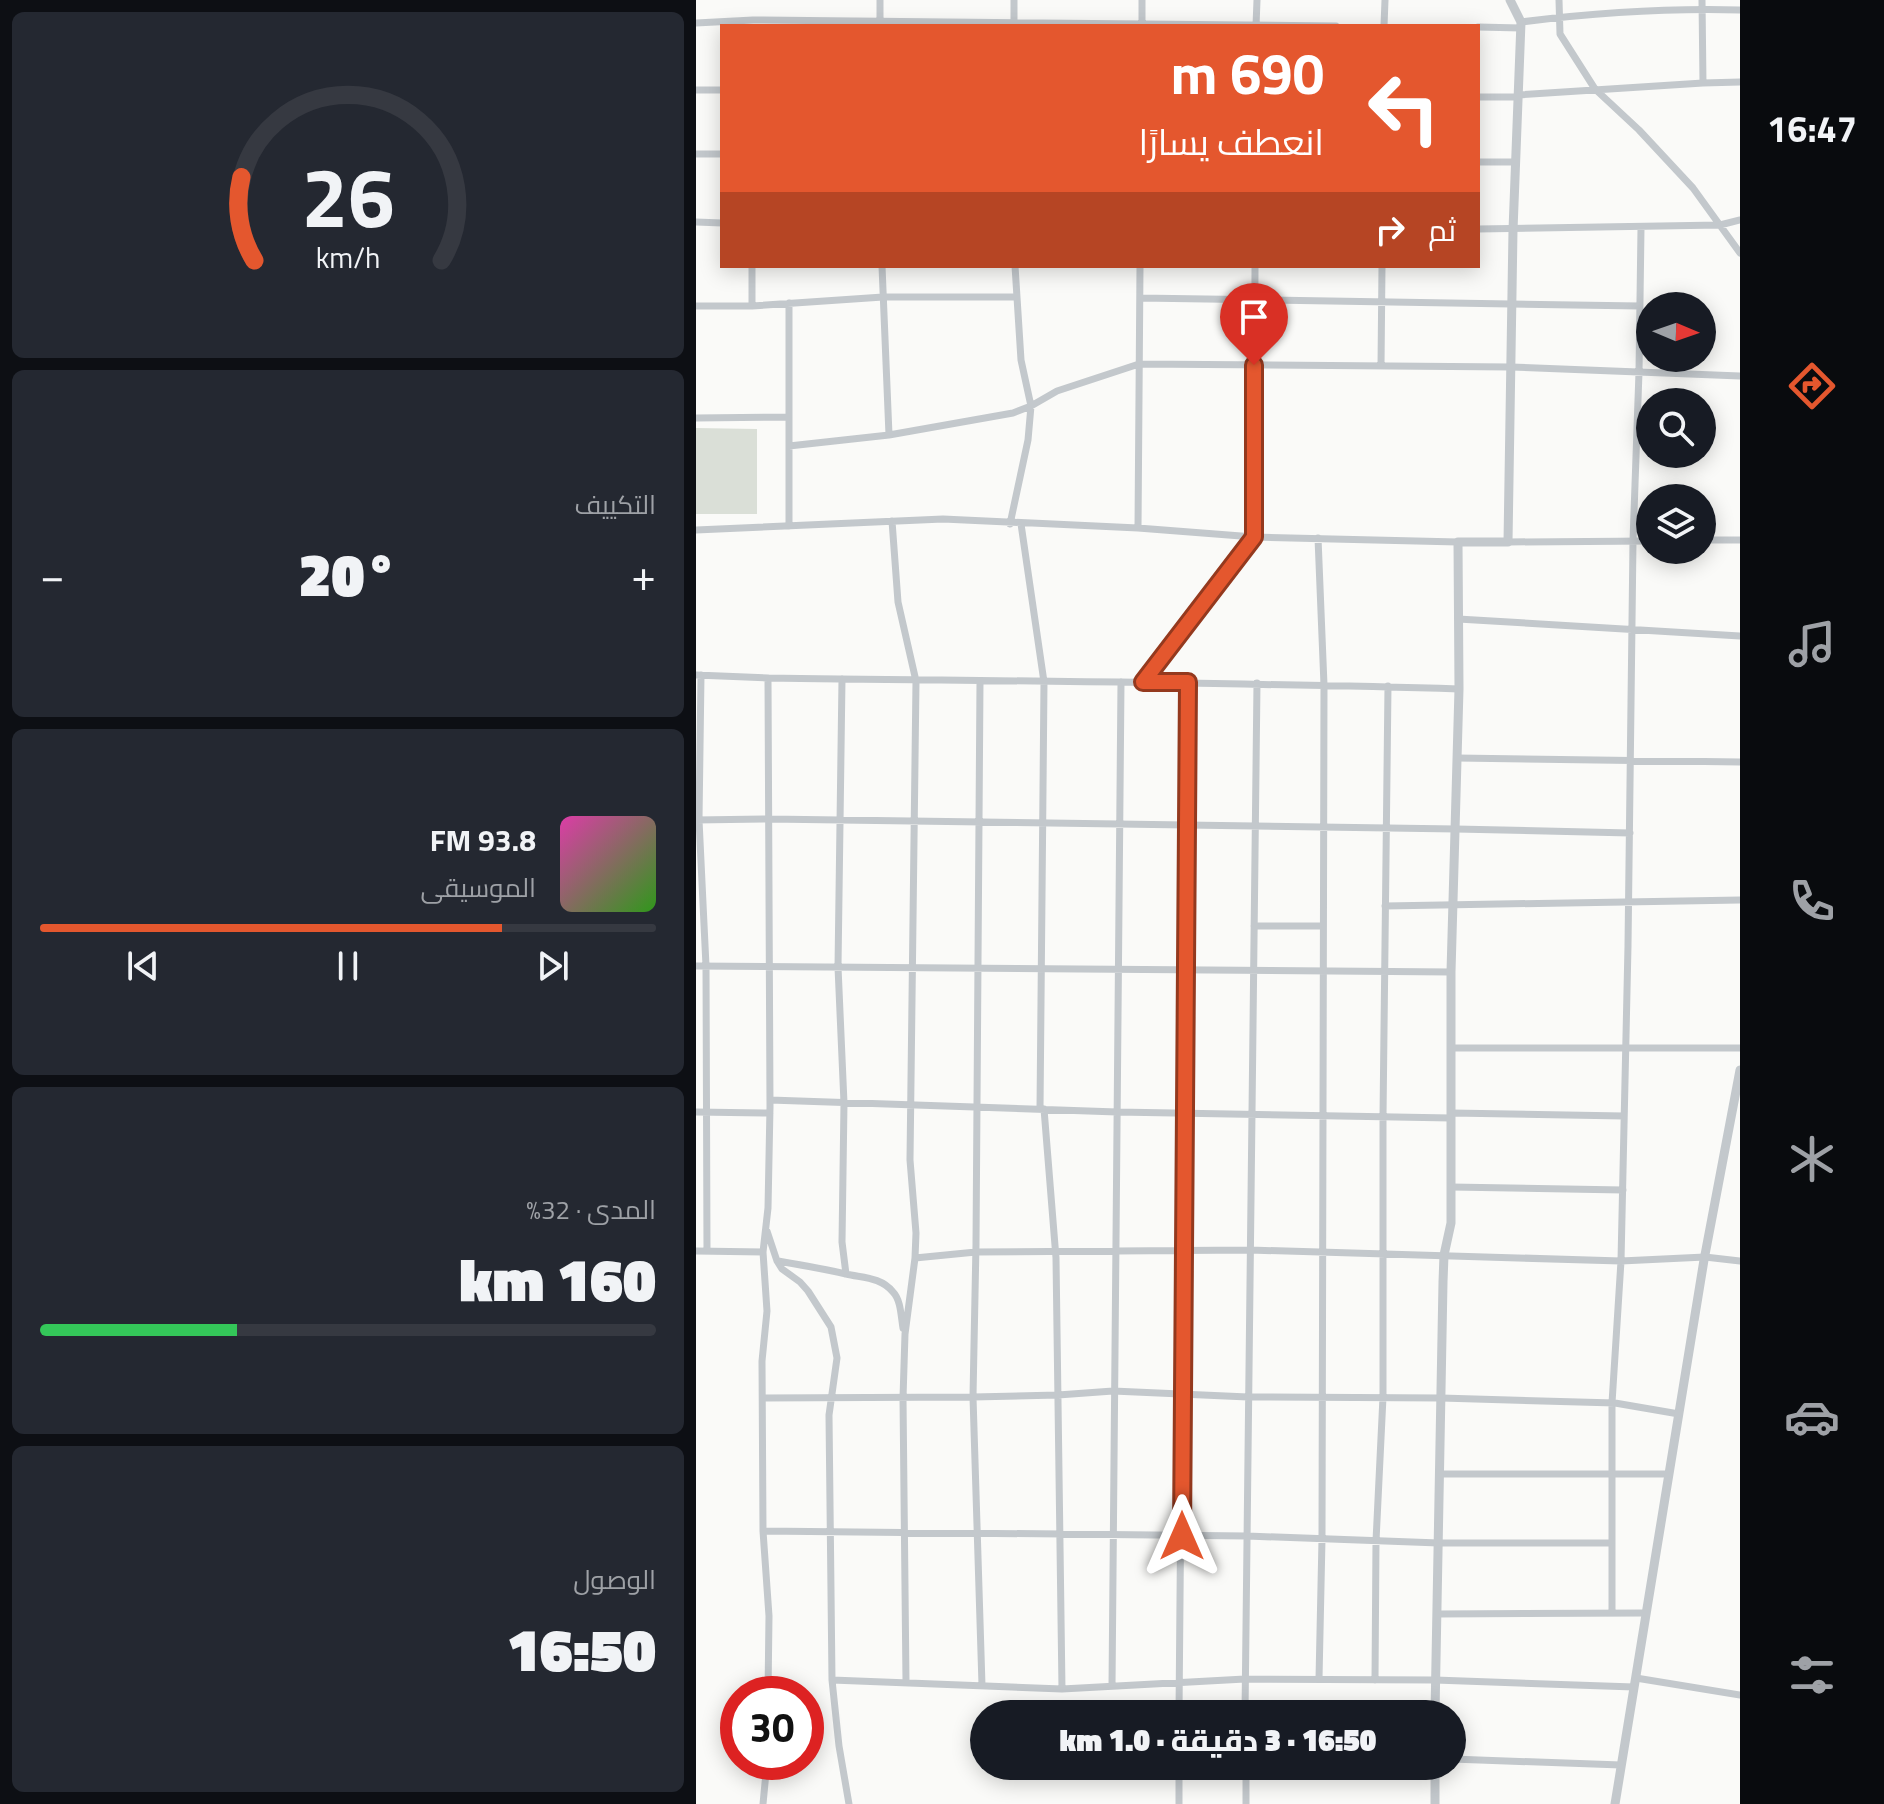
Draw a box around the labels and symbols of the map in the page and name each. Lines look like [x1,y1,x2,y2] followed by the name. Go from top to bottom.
[1220,283,1288,365] pin
[1636,292,1716,372] north arrow
[1140,1494,1224,1578] position arrow
[720,1676,824,1780] speed limit sign: 30

